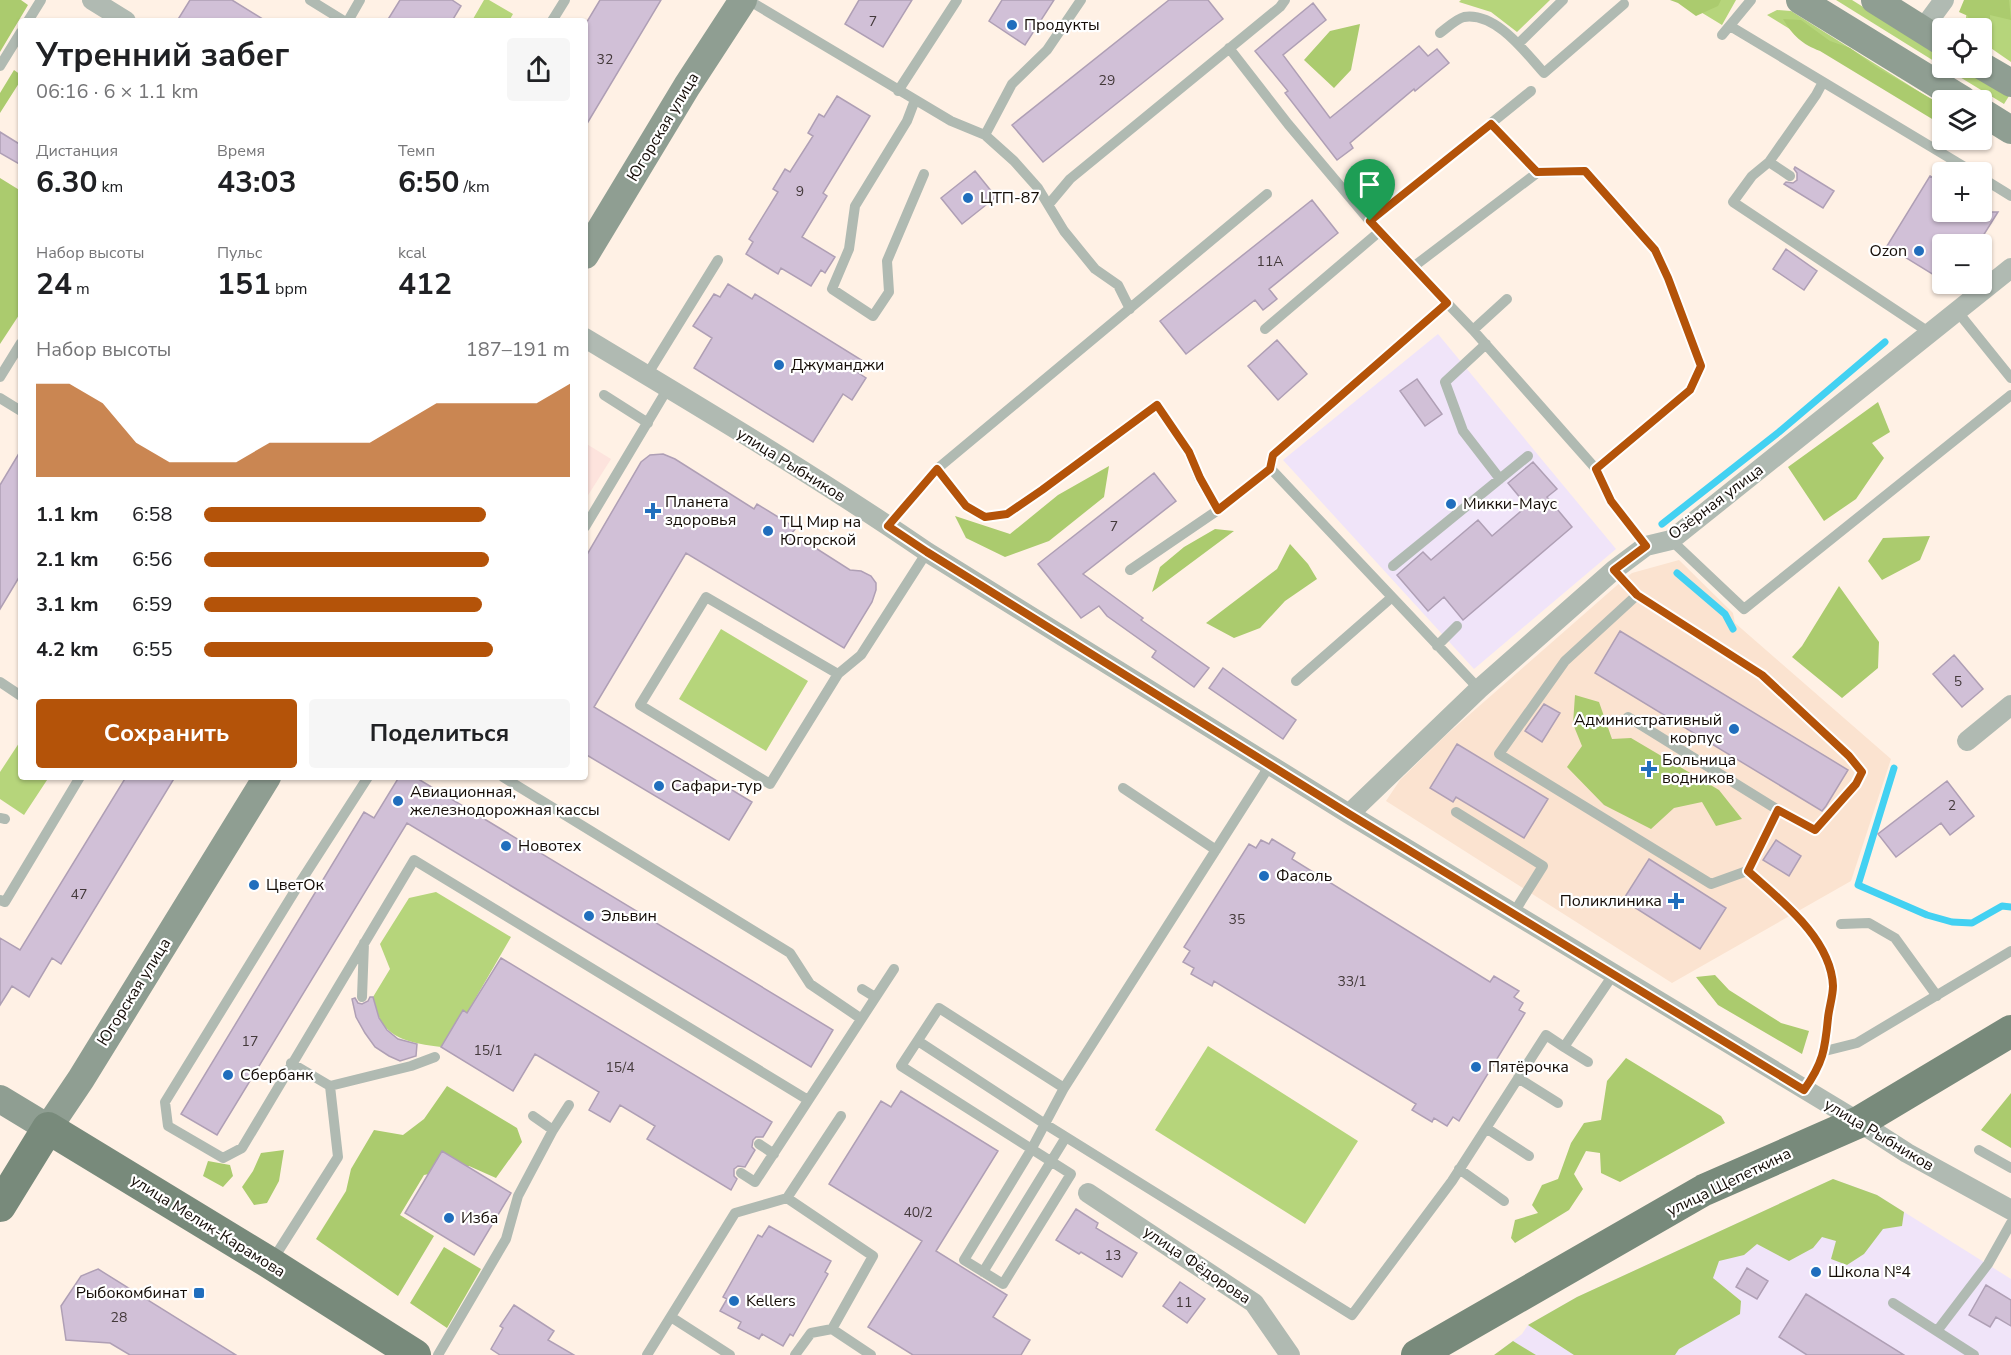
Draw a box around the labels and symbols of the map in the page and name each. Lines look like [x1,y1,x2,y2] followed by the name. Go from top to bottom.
[869,12,877,31] house number: 7
[1024,14,1100,36] place label: Продукты
[1005,18,1019,32] marker: Продукты
[597,50,613,69] house number: 32
[622,68,704,186] street label: Югорская улица
[1099,71,1115,90] house number: 29
[1344,159,1395,221] pin
[796,182,804,201] house number: 9
[980,187,1040,209] place label: ЦТП-87
[961,191,975,205] marker: ЦТП-87
[1869,240,1907,262] place label: Ozon
[1912,244,1926,258] marker: Ozon
[1256,252,1284,271] house number: 11А
[791,354,884,376] place label: Джуманджи
[772,358,786,372] marker: Джуманджи
[732,423,850,507] street label: улица Рыбников
[1664,459,1768,545] street label: Озёрная улица
[665,491,736,531] place label: Планета здоровья
[1463,493,1558,515] place label: Микки-Маус
[1444,497,1458,511] marker: Микки-Маус
[646,504,660,518] marker: Планета здоровья
[780,511,861,551] place label: ТЦ Мир на Югорской
[1110,517,1118,536] house number: 7
[761,524,775,538] marker: ТЦ Мир на Югорской
[1954,672,1962,691] house number: 5
[1574,709,1722,749] place label: Административный корпус
[1727,722,1741,736] marker: Административный корпус
[1662,749,1736,789] place label: Больница водников
[1640,760,1658,778] marker: Больница водников
[671,775,762,797] place label: Сафари-тур
[652,779,666,793] marker: Сафари-тур
[410,781,600,821] place label: Авиационная, железнодорожная кассы
[391,794,405,808] marker: Авиационная, железнодорожная кассы
[1948,796,1956,815] house number: 2
[518,835,582,857] place label: Новотех
[499,839,513,853] marker: Новотех
[1276,865,1332,887] place label: Фасоль
[1257,869,1271,883] marker: Фасоль
[266,874,324,896] place label: ЦветОк
[247,878,261,892] marker: ЦветОк
[71,885,87,904] house number: 47
[1560,890,1662,912] place label: Поликлиника
[1667,892,1685,910] marker: Поликлиника
[601,905,657,927] place label: Эльвин
[582,909,596,923] marker: Эльвин
[1229,910,1245,929] house number: 35
[92,934,176,1050] street label: Югорская улица
[1337,972,1367,991] house number: 33/1
[242,1032,258,1051] house number: 17
[473,1041,503,1060] house number: 15/1
[1488,1056,1569,1078] place label: Пятёрочка
[605,1058,635,1077] house number: 15/4
[1469,1060,1483,1074] marker: Пятёрочка
[240,1064,314,1086] place label: Сбербанк
[221,1068,235,1082] marker: Сбербанк
[1820,1094,1938,1177] street label: улица Рыбников
[1663,1142,1795,1222] street label: улица Щепеткина
[126,1169,290,1283] street label: улица Мелик-Карамова
[903,1203,933,1222] house number: 40/2
[461,1207,498,1229] place label: Изба
[442,1211,456,1225] marker: Изба
[1139,1221,1255,1309] street label: улица Фёдорова
[1105,1246,1121,1265] house number: 13
[1828,1261,1911,1283] place label: Школа №4
[1809,1265,1823,1279] marker: Школа №4
[76,1282,188,1304] place label: Рыбокомбинат
[192,1286,206,1300] marker: Рыбокомбинат
[746,1290,796,1312] place label: Kellers
[1176,1293,1192,1312] house number: 11
[727,1294,741,1308] marker: Kellers
[111,1308,127,1327] house number: 28

